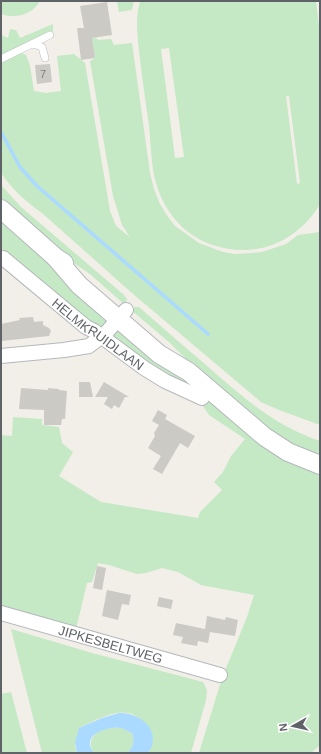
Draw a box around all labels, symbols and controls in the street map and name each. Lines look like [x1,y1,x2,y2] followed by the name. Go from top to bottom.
[40,68,46,80] house number: 7
[50,295,147,373] street label: HELMKRUIDLAAN
[57,622,164,666] street label: JIPKESBELTWEG
[273,706,313,746] north arrow
[277,723,290,732] text: N

